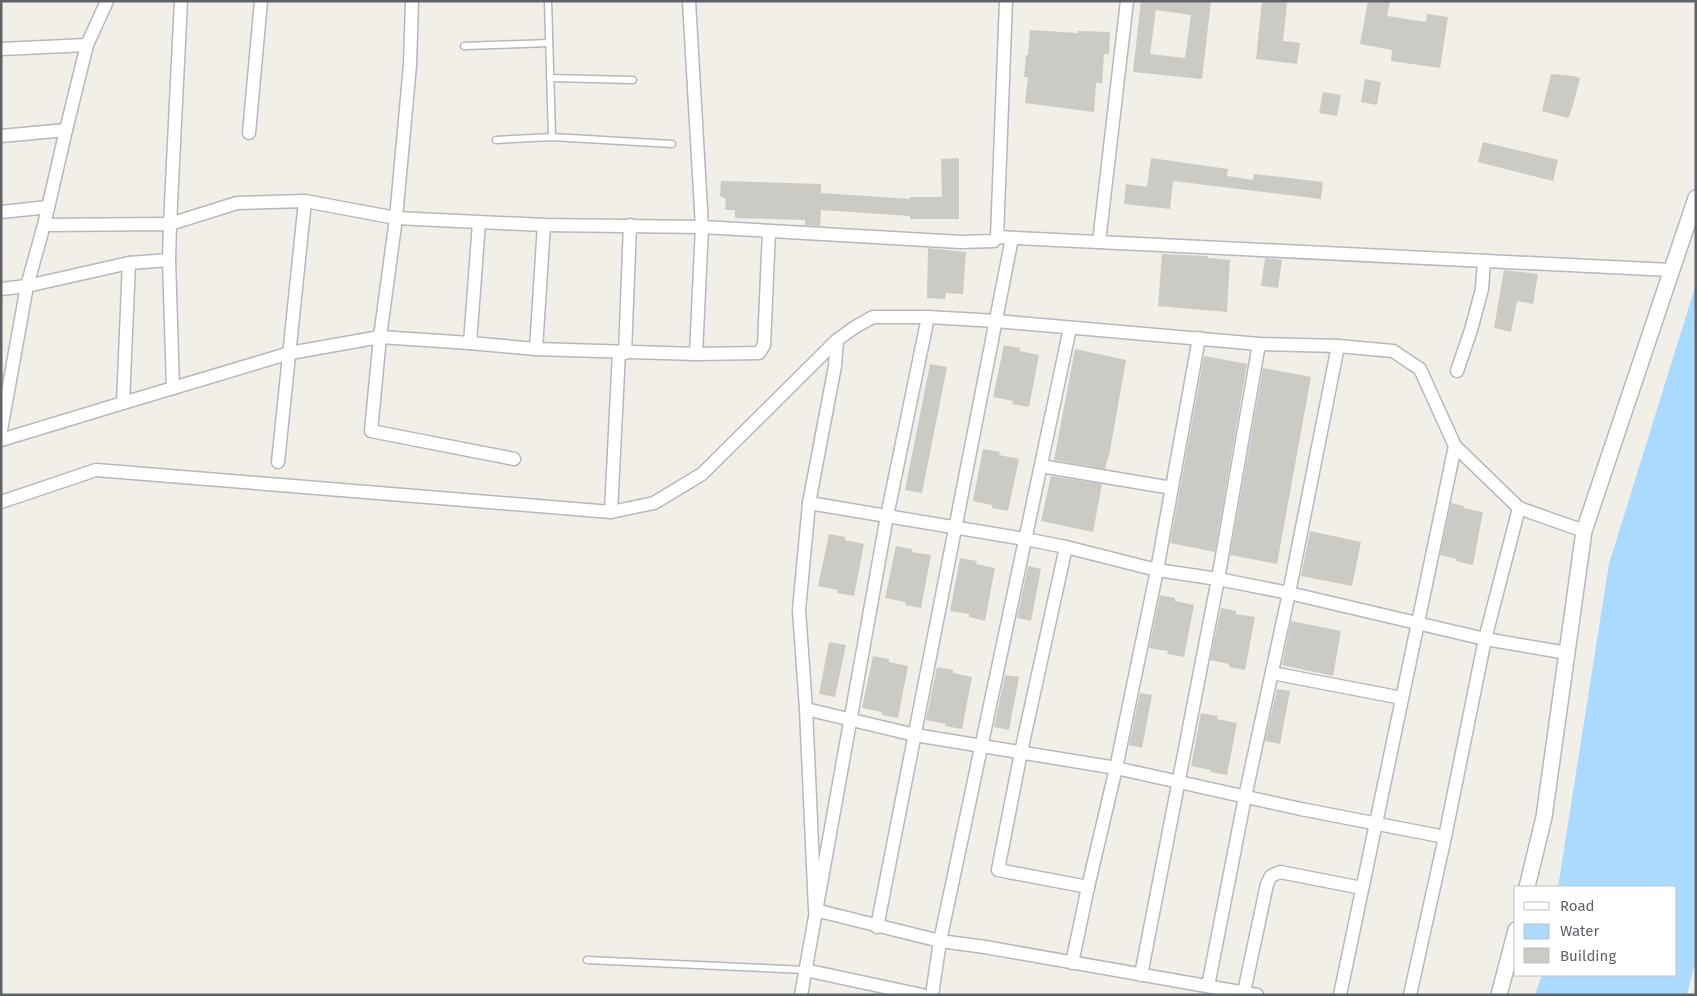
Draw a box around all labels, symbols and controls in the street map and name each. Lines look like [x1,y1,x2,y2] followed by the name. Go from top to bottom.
[1514,886,1677,976] legend
[1560,897,1595,915] text: Road
[1560,922,1599,940] text: Water
[1560,947,1616,965] text: Building

